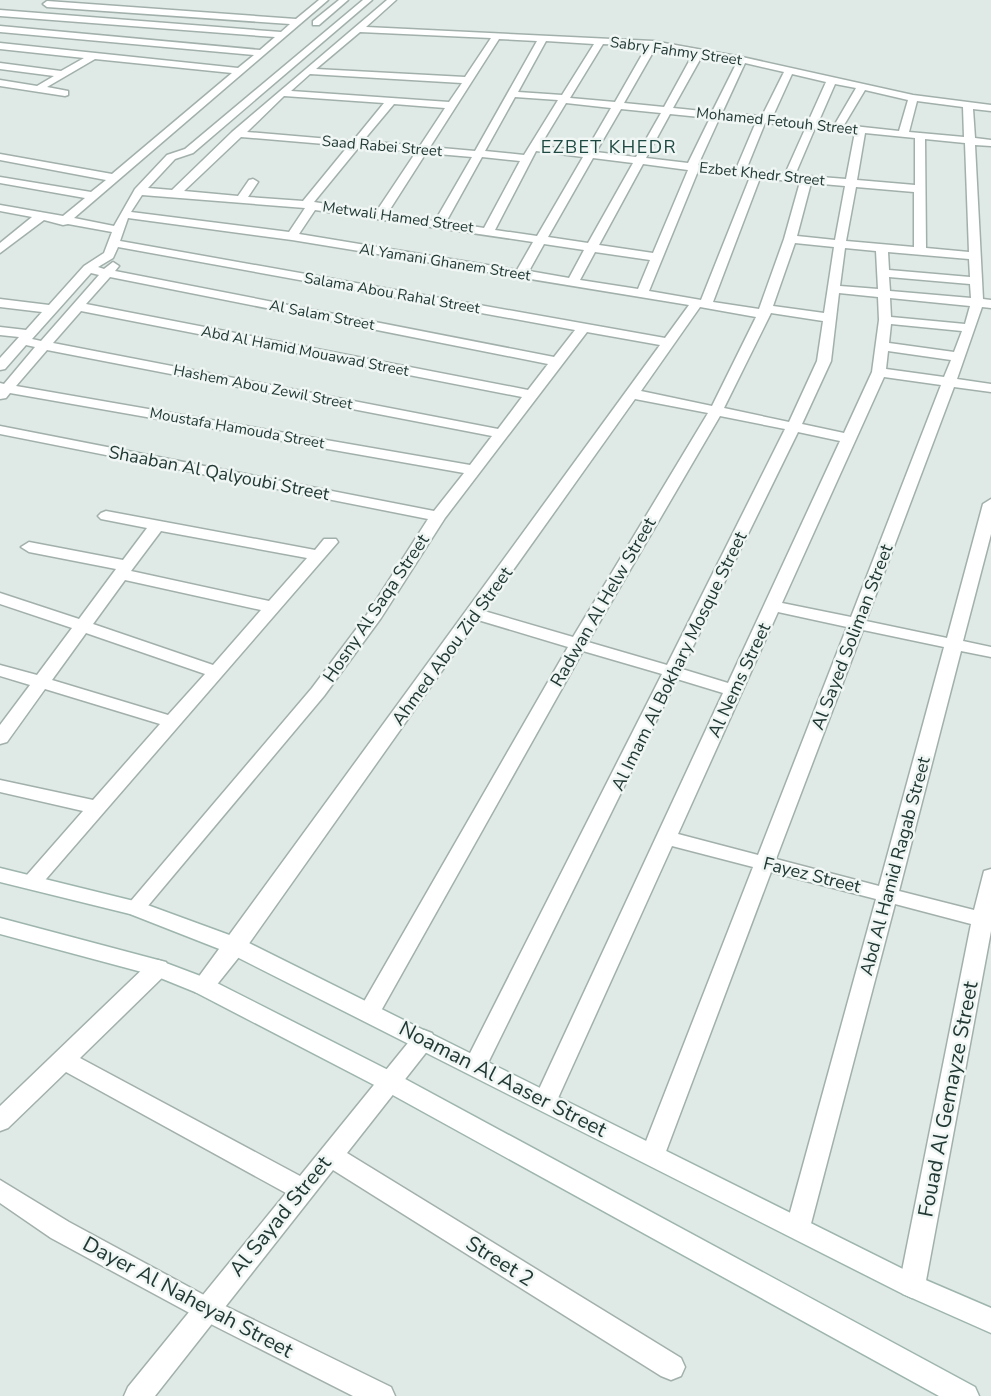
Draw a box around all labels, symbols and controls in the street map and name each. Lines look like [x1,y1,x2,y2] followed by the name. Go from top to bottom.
[609,32,744,70] street label: Sabry Fahmy Street
[695,103,859,140] street label: Mohamed Fetouh Street
[321,131,444,161] street label: Saad Rabei Street
[541,135,677,159] district label: EZBET KHEDR
[698,157,827,191] street label: Ezbet Khedr Street
[321,197,475,238] street label: Metwali Hamed Street
[358,239,533,286] street label: Al Yamani Ghanem Street
[303,268,482,318] street label: Salama Abou Rahal Street
[268,295,377,335] street label: Al Salam Street
[199,321,411,381] street label: Abd Al Hamid Mouawad Street
[172,360,355,414] street label: Hashem Abou Zewil Street
[148,403,327,453] street label: Moustafa Hamouda Street
[107,440,332,506] street label: Shaaban Al Qalyoubi Street
[545,512,662,691] street label: Radwan Al Helw Street
[606,527,753,795] street label: Al Imam Al Bokhary Mosque Street
[317,529,435,687] street label: Hosny Al Saqa Street
[806,540,899,733] street label: Al Sayed Soliman Street
[386,561,518,730] street label: Ahmed Abou Zid Street
[702,618,776,741] street label: Al Nems Street
[854,753,936,978] street label: Abd Al Hamid Ragab Street
[761,851,864,899] street label: Fayez Street
[911,978,985,1219] street label: Fouad Al Gemayze Street
[394,1014,612,1144] street label: Noaman Al Aaser Street
[223,1149,338,1282] street label: Al Sayad Street
[461,1229,539,1293] street label: Street 2
[78,1230,299,1365] street label: Dayer Al Naheyah Street

